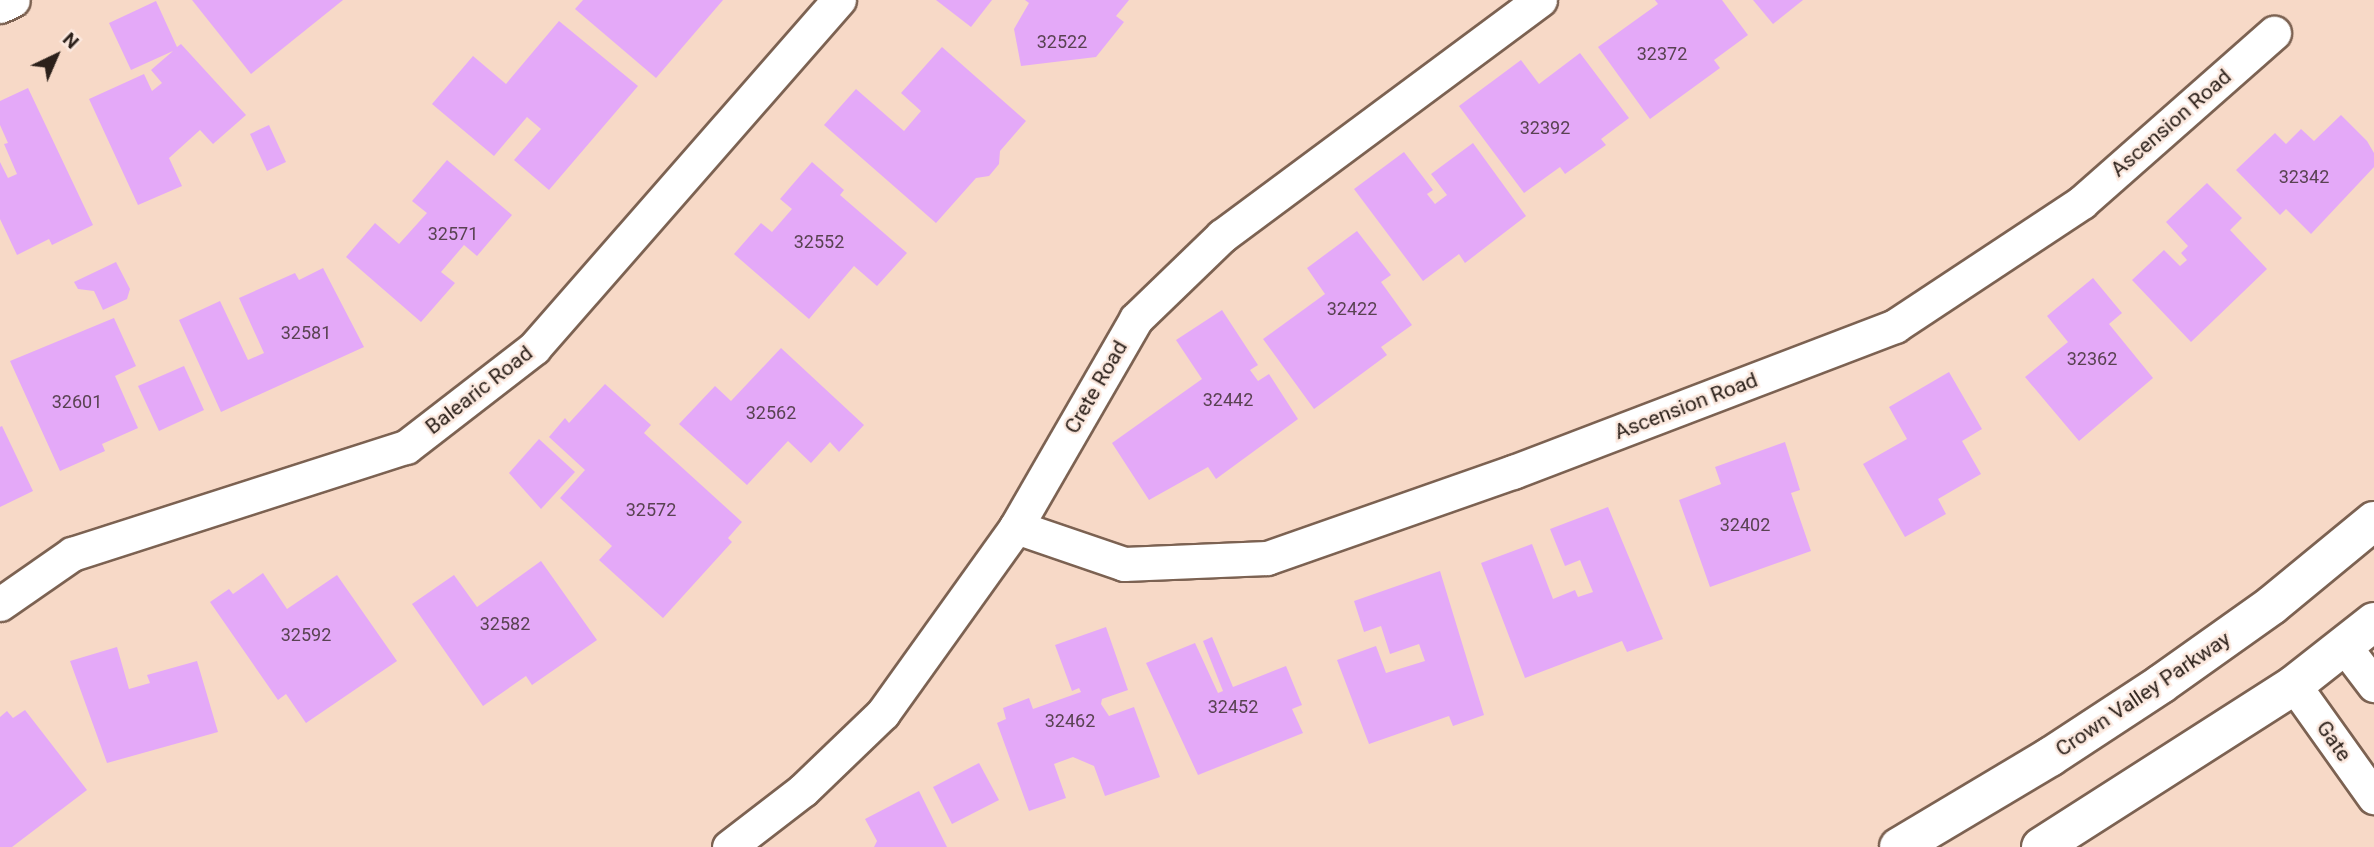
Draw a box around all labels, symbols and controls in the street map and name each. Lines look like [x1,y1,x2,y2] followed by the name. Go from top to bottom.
[21,21,91,91] north arrow
[58,28,84,53] text: N
[1037,31,1087,53] house number: 32522
[1637,43,1687,65] house number: 32372
[2106,64,2236,182] street label: Ascension Road
[1520,117,1570,139] house number: 32392
[2279,166,2329,188] house number: 32342
[428,223,478,245] house number: 32571
[794,231,844,253] house number: 32552
[1327,298,1377,320] house number: 32422
[281,322,331,344] house number: 32581
[1059,336,1133,438] street label: Crete Road
[421,340,537,440] street label: Balearic Road
[2067,348,2117,370] house number: 32362
[1611,367,1761,445] street label: Ascension Road
[1203,389,1253,411] house number: 32442
[52,391,102,413] house number: 32601
[746,402,796,424] house number: 32562
[626,499,676,521] house number: 32572
[1720,514,1770,536] house number: 32402
[480,613,530,635] house number: 32582
[281,624,331,646] house number: 32592
[2051,626,2235,762] street label: Crown Valley Parkway
[1208,696,1258,718] house number: 32452
[1045,710,1095,732] house number: 32462
[2311,716,2357,766] street label: Gate

